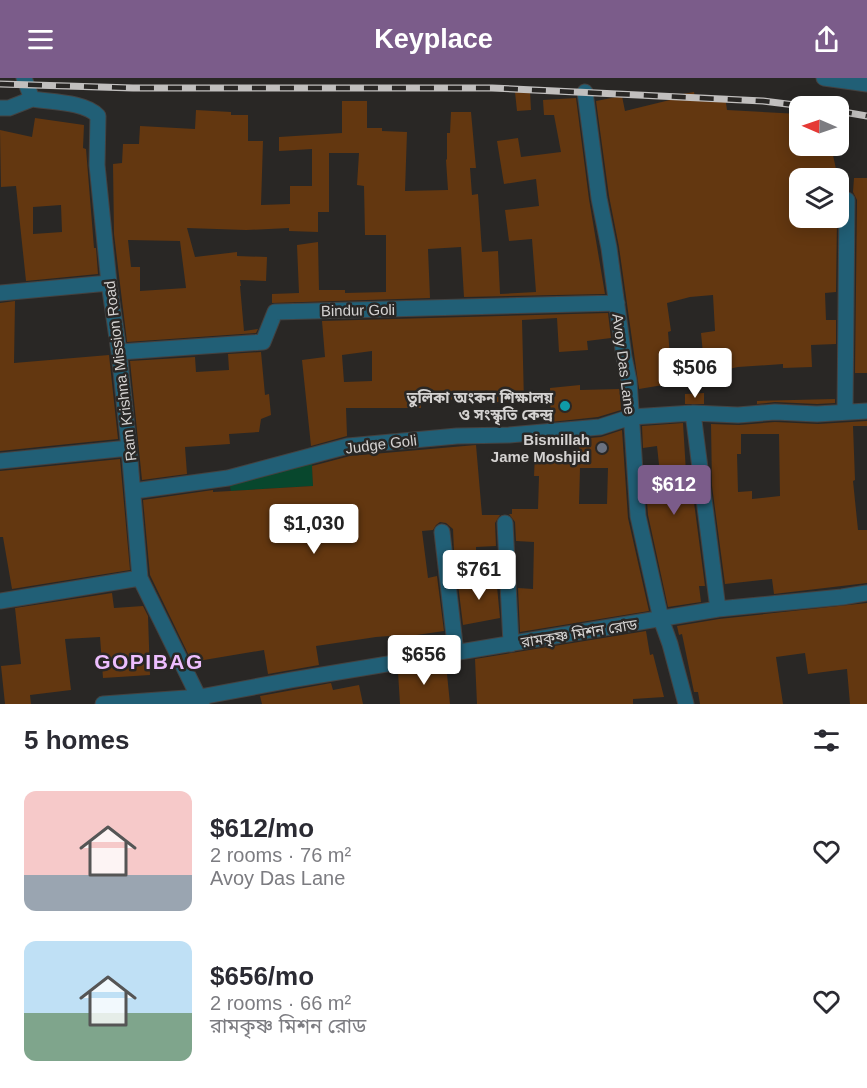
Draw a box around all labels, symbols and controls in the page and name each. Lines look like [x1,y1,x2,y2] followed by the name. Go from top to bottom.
[24,23,57,56] icon: menu
[810,23,843,56] icon: share
[374,24,493,54] text: Keyplace
[789,96,849,156] north arrow
[789,96,849,228] map controls
[789,168,849,228] button: layers
[100,280,140,462] street label: Ram Krishna Mission Road
[321,301,395,319] street label: Bindur Goli
[609,313,639,415] street label: Avoy Das Lane
[659,348,731,399] pin: $506
[673,356,717,378] text: $506
[406,389,554,425] place label: তুলিকা অংকন শিক্ষালয় ও সংস্কৃতি কেন্দ্র
[558,399,572,413] marker: তুলিকা অংকন শিক্ষালয় ও সংস্কৃতি কেন্দ্র
[344,431,418,457] street label: Judge Goli
[491,431,590,465] place label: Bismillah Jame Moshjid
[595,441,609,455] marker: Bismillah Jame Moshjid
[638,465,710,516] pin: $612
[652,473,696,495] text: $612
[265,504,363,555] pin: $1,030
[283,512,345,534] text: $1,030
[443,550,515,601] pin: $761
[457,558,501,580] text: $761
[519,615,639,652] street label: রামকৃষ্ণ মিশন রোড
[388,635,460,686] pin: $656
[402,643,446,665] text: $656
[94,650,204,673] district label: GOPIBAG
[810,724,843,757] icon: filters
[24,725,130,755] text: 5 homes
[210,813,314,843] text: $612/mo
[72,815,144,887] icon: home
[810,835,843,868] icon: heart
[210,844,351,866] text: 2 rooms · 76 m²
[210,867,345,889] text: Avoy Das Lane
[210,961,314,991] text: $656/mo
[72,965,144,1037] icon: home
[810,985,843,1018] icon: heart
[210,992,351,1014] text: 2 rooms · 66 m²
[210,1015,366,1037] text: রামকৃষ্ণ মিশন রোড

